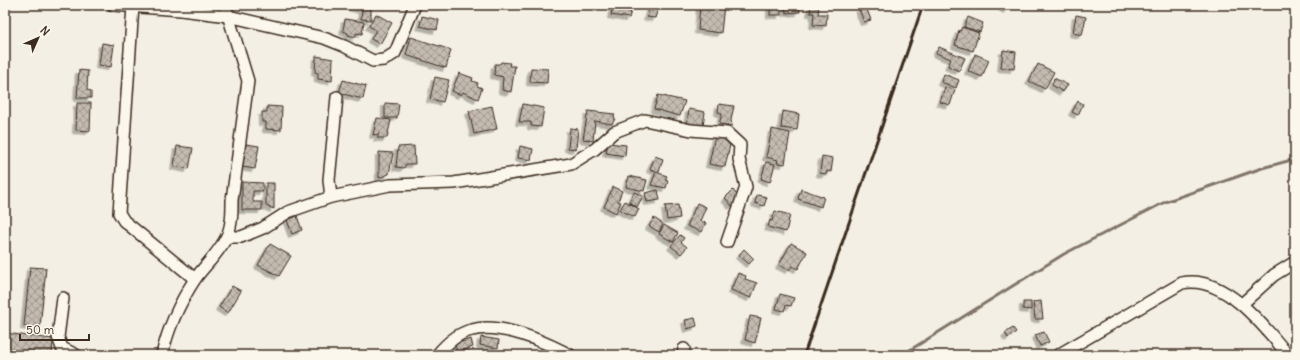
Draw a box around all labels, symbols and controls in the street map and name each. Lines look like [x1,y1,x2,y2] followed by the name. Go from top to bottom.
[18,18,58,58] north arrow
[37,23,53,39] text: N
[20,316,89,342] scale bar
[26,322,55,337] text: 50 m

